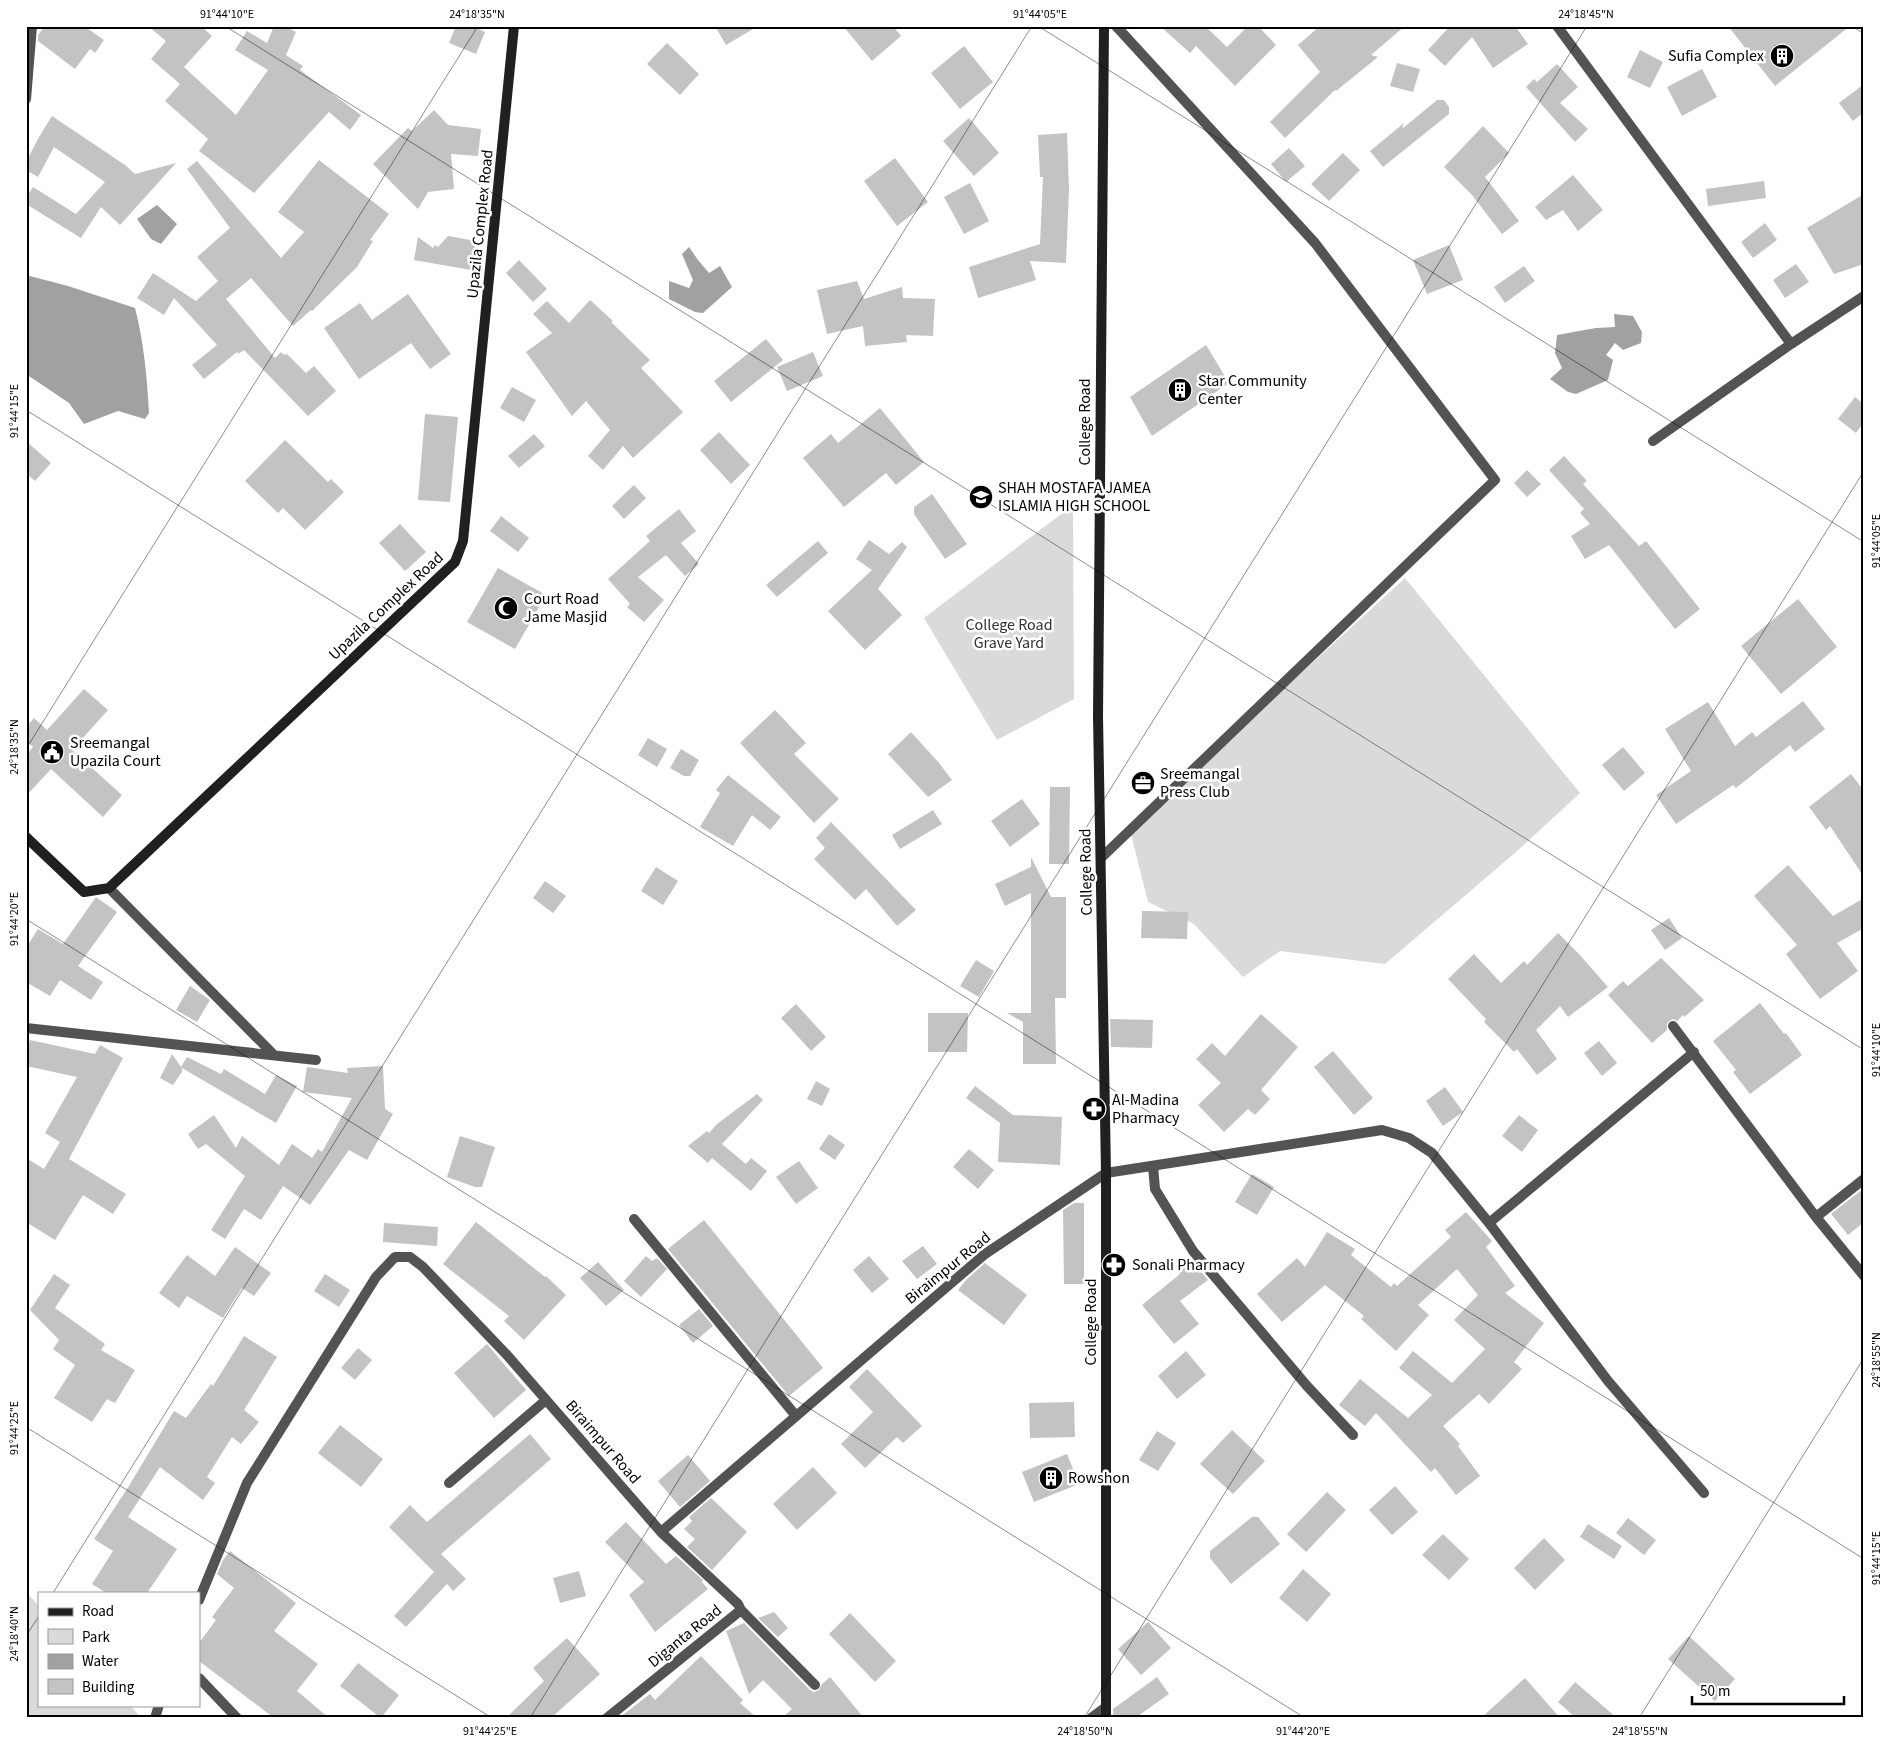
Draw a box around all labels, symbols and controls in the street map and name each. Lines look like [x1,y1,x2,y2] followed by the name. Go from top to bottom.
[200,6,254,23] text: 91°44'10"E
[449,6,505,23] text: 24°18'35"N
[1013,6,1067,23] text: 91°44'05"E
[1558,6,1614,23] text: 24°18'45"N
[1769,43,1795,69] building icon: Sufia Complex
[1668,45,1764,67] place label: Sufia Complex
[461,148,499,300] street label: Upazila Complex Road
[1198,370,1307,410] place label: Star Community Center
[1167,377,1193,403] building icon: Star Community Center
[1074,378,1096,466] street label: College Road
[6,384,23,438] text: 91°44'15"E
[998,477,1151,517] place label: SHAH MOSTAFA JAMEA ISLAMIA HIGH SCHOOL
[968,484,994,510] school or university icon: SHAH MOSTAFA JAMEA ISLAMIA HIGH SCHOOL
[1868,514,1885,568] text: 91°44'05"E
[324,547,448,665] street label: Upazila Complex Road
[524,588,607,628] place label: Court Road Jame Masjid
[493,595,519,621] mosque icon: Court Road Jame Masjid
[965,614,1053,654] park label: College Road Grave Yard
[6,719,23,775] text: 24°18'35"N
[70,732,161,772] place label: Sreemangal Upazila Court
[39,739,65,765] public building icon: Sreemangal Upazila Court
[1160,763,1240,803] place label: Sreemangal Press Club
[1130,770,1156,796] office icon: Sreemangal Press Club
[1074,828,1098,916] street label: College Road
[6,892,23,946] text: 91°44'20"E
[1868,1023,1885,1077] text: 91°44'10"E
[1112,1089,1180,1129] place label: Al-Madina Pharmacy
[1081,1096,1107,1122] pharmacy icon: Al-Madina Pharmacy
[900,1227,996,1309] street label: Biraimpur Road
[1101,1252,1127,1278] pharmacy icon: Sonali Pharmacy
[1132,1254,1245,1276] place label: Sonali Pharmacy
[1080,1278,1102,1366] street label: College Road
[1868,1332,1885,1388] text: 24°18'55"N
[560,1395,646,1489] street label: Biraimpur Road
[6,1401,23,1455] text: 91°44'25"E
[1038,1465,1064,1491] building icon: Rowshon
[1068,1467,1130,1489] place label: Rowshon
[1868,1531,1885,1585] text: 91°44'15"E
[38,1592,200,1706] legend
[643,1599,727,1673] street label: Diganta Road
[82,1601,114,1622] text: Road
[6,1606,23,1662] text: 24°18'40"N
[82,1627,111,1648] text: Park
[82,1651,119,1672] text: Water
[1692,1674,1845,1706] scale bar
[82,1677,135,1698] text: Building
[1700,1681,1730,1702] text: 50 m
[463,1723,517,1740] text: 91°44'25"E
[1057,1723,1113,1740] text: 24°18'50"N
[1276,1723,1330,1740] text: 91°44'20"E
[1612,1723,1668,1740] text: 24°18'55"N

